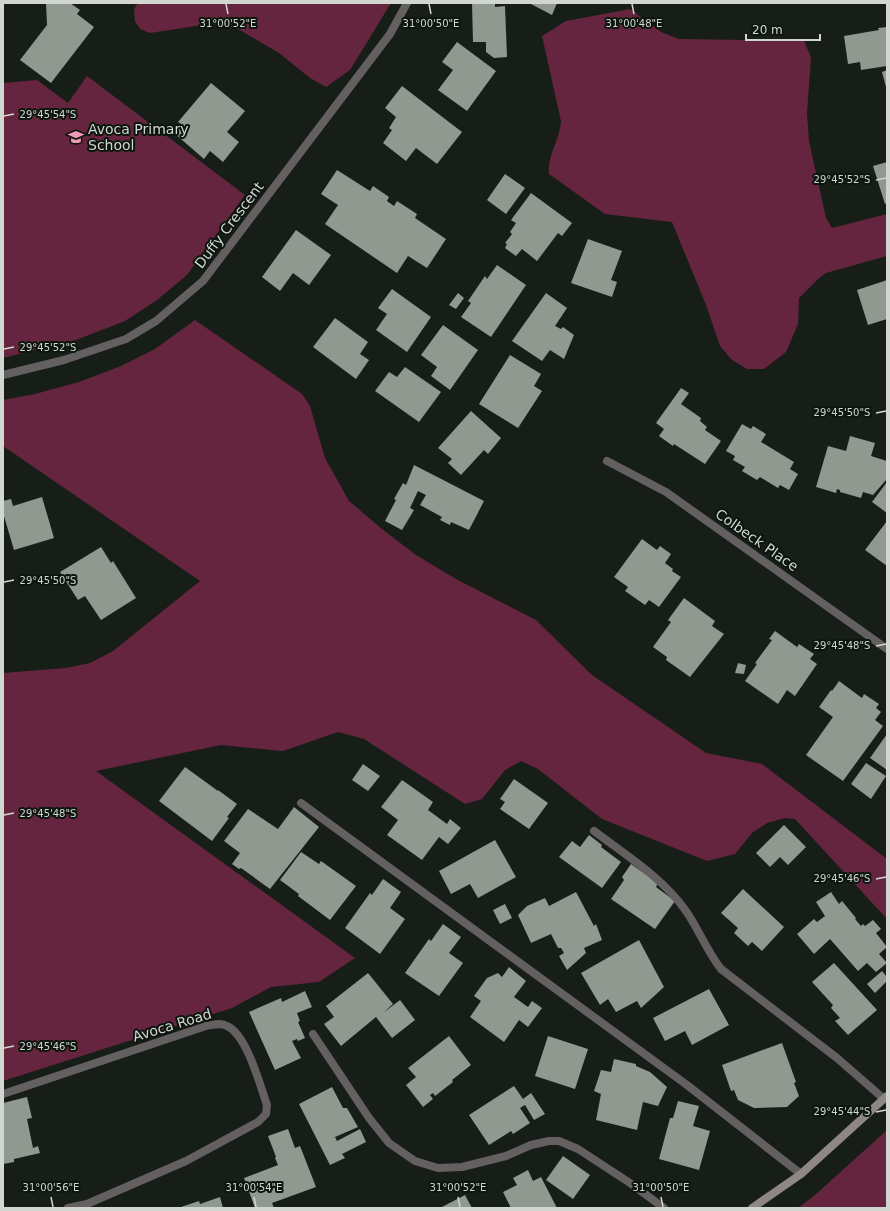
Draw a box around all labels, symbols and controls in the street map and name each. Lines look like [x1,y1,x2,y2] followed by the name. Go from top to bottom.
[746,16,820,42] scale bar
[200,18,256,29] text: 31°00'52"E
[403,18,459,29] text: 31°00'50"E
[606,18,662,29] text: 31°00'48"E
[752,23,783,37] text: 20 m
[20,109,76,120] text: 29°45'54"S
[88,121,188,153] place label: Avoca Primary School
[67,128,85,146] school or university icon: Avoca Primary School
[814,174,870,185] text: 29°45'52"S
[191,178,267,271] street label: Duffy Crescent
[20,342,76,353] text: 29°45'52"S
[814,407,870,418] text: 29°45'50"S
[713,506,801,574] street label: Colbeck Place
[20,575,76,586] text: 29°45'50"S
[814,640,870,651] text: 29°45'48"S
[20,808,76,819] text: 29°45'48"S
[814,873,870,884] text: 29°45'46"S
[131,1005,213,1045] street label: Avoca Road
[20,1041,76,1052] text: 29°45'46"S
[814,1106,870,1117] text: 29°45'44"S
[23,1182,79,1193] text: 31°00'56"E
[226,1182,282,1193] text: 31°00'54"E
[430,1182,486,1193] text: 31°00'52"E
[633,1182,689,1193] text: 31°00'50"E

